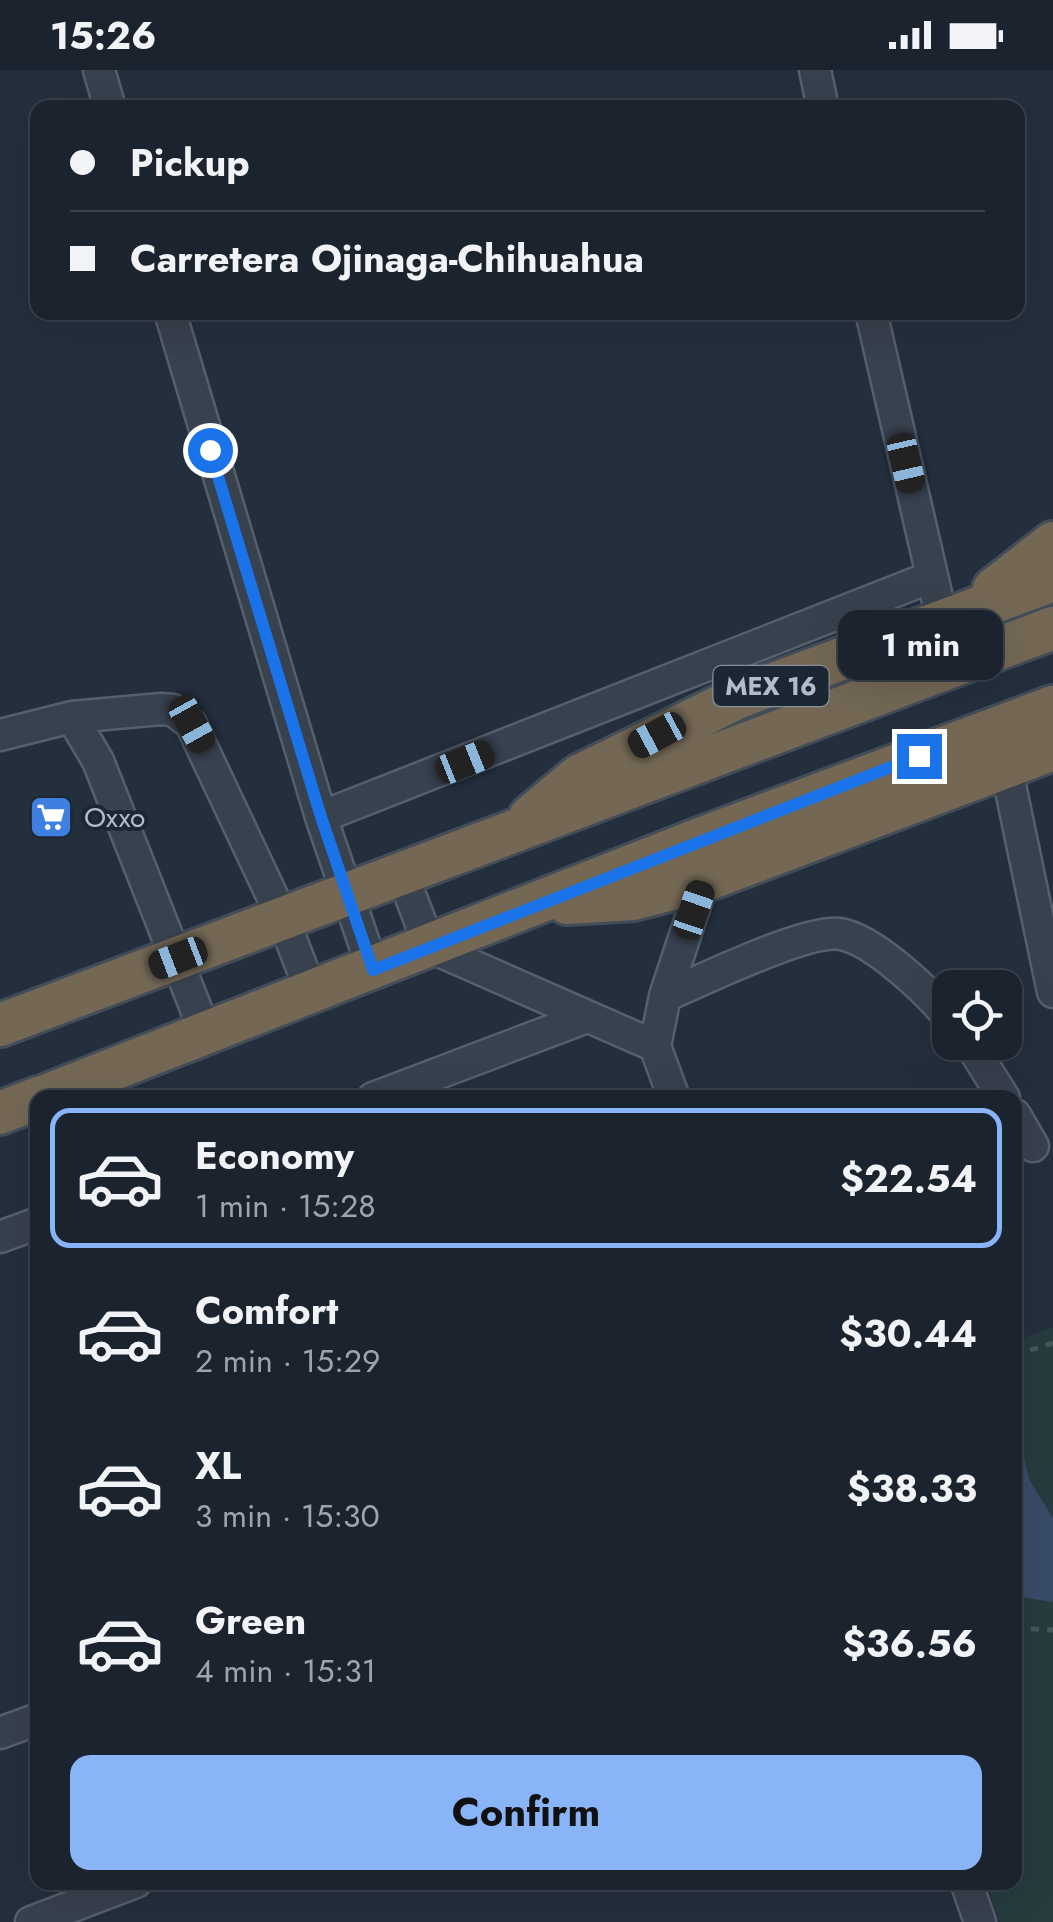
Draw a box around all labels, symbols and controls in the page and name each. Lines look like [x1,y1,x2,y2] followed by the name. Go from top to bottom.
[50,8,156,63] text: 15:26
[130,135,250,190] text: Pickup
[130,231,644,286] text: Carretera Ojinaga-Chihuahua
[188,428,233,473] route start
[885,430,927,496] car
[836,611,1002,681] callout: 1 min
[881,622,960,668] text: 1 min
[714,666,828,706] road number: MEX 16
[164,690,220,758] car
[623,708,691,762] car
[897,734,942,779] route end
[432,737,498,787] car
[28,794,74,840] supermarket icon: Oxxo
[84,797,145,838] place label: Oxxo
[670,877,718,943] car
[145,933,211,983] car
[932,970,1022,1060] map controls
[932,970,1022,1060] button: locate
[195,1128,354,1183] text: Economy
[75,1133,165,1223] icon: car
[840,1151,977,1206] text: $22.54
[195,1183,376,1229] text: 1 min · 15:28
[195,1283,338,1338] text: Comfort
[75,1288,165,1378] icon: car
[839,1306,977,1361] text: $30.44
[195,1338,380,1384] text: 2 min · 15:29
[195,1438,241,1493] text: XL
[75,1443,165,1533] icon: car
[847,1461,977,1516] text: $38.33
[195,1493,380,1539] text: 3 min · 15:30
[195,1593,306,1648] text: Green
[75,1598,165,1688] icon: car
[842,1616,977,1671] text: $36.56
[195,1648,376,1694] text: 4 min · 15:31
[70,1755,982,1870] button: Confirm

